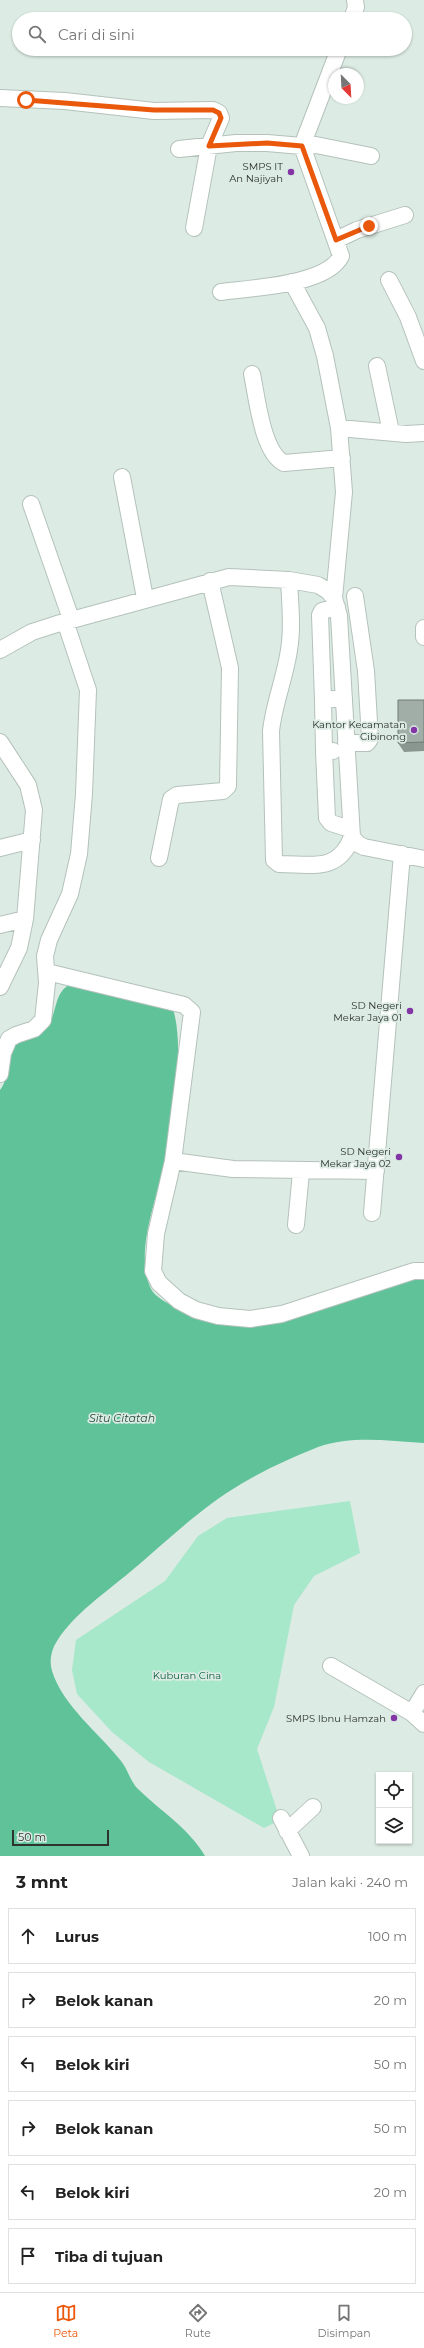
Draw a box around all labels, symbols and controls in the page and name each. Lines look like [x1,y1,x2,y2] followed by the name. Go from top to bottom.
[12,12,412,56] search box
[26,23,48,45] icon: search
[58,25,135,44] text: Cari di sini
[328,68,364,104] north arrow
[17,91,35,109] route start
[229,160,283,185] place label: SMPS IT An Najiyah
[286,167,296,177] marker: SMPS IT An Najiyah
[360,217,378,235] route end
[312,718,406,743] place label: Kantor Kecamatan Cibinong
[409,725,419,735] marker: Kantor Kecamatan Cibinong
[333,999,402,1024] place label: SD Negeri Mekar Jaya 01
[405,1006,415,1016] marker: SD Negeri Mekar Jaya 01
[320,1145,391,1170] place label: SD Negeri Mekar Jaya 02
[394,1152,404,1162] marker: SD Negeri Mekar Jaya 02
[89,1411,155,1425] water label: Situ Citatah
[153,1669,221,1682] park label: Kuburan Cina
[286,1712,386,1725] place label: SMPS Ibnu Hamzah
[389,1713,399,1723] marker: SMPS Ibnu Hamzah
[376,1772,412,1844] map controls
[376,1772,412,1808] button: locate
[376,1808,412,1844] button: layers
[12,1828,109,1847] scale bar
[18,1830,46,1844] text: 50 m
[16,1872,68,1892] text: 3 mnt
[292,1874,408,1890] text: Jalan kaki · 240 m
[17,1925,39,1947] icon: ahead
[55,1927,99,1946] text: Lurus
[368,1928,407,1944] text: 100 m
[17,1989,39,2011] icon: right
[55,1991,153,2010] text: Belok kanan
[374,1992,407,2008] text: 20 m
[17,2053,39,2075] icon: left
[55,2055,130,2074] text: Belok kiri
[374,2056,407,2072] text: 50 m
[17,2117,39,2139] icon: right
[55,2119,153,2138] text: Belok kanan
[374,2120,407,2136] text: 50 m
[17,2181,39,2203] icon: left
[55,2183,130,2202] text: Belok kiri
[374,2184,407,2200] text: 20 m
[17,2245,39,2267] icon: arrive
[55,2247,163,2266] text: Tiba di tujuan
[53,2302,78,2340] tab: Peta
[185,2302,211,2340] tab: Rute
[317,2302,371,2340] tab: Disimpan

